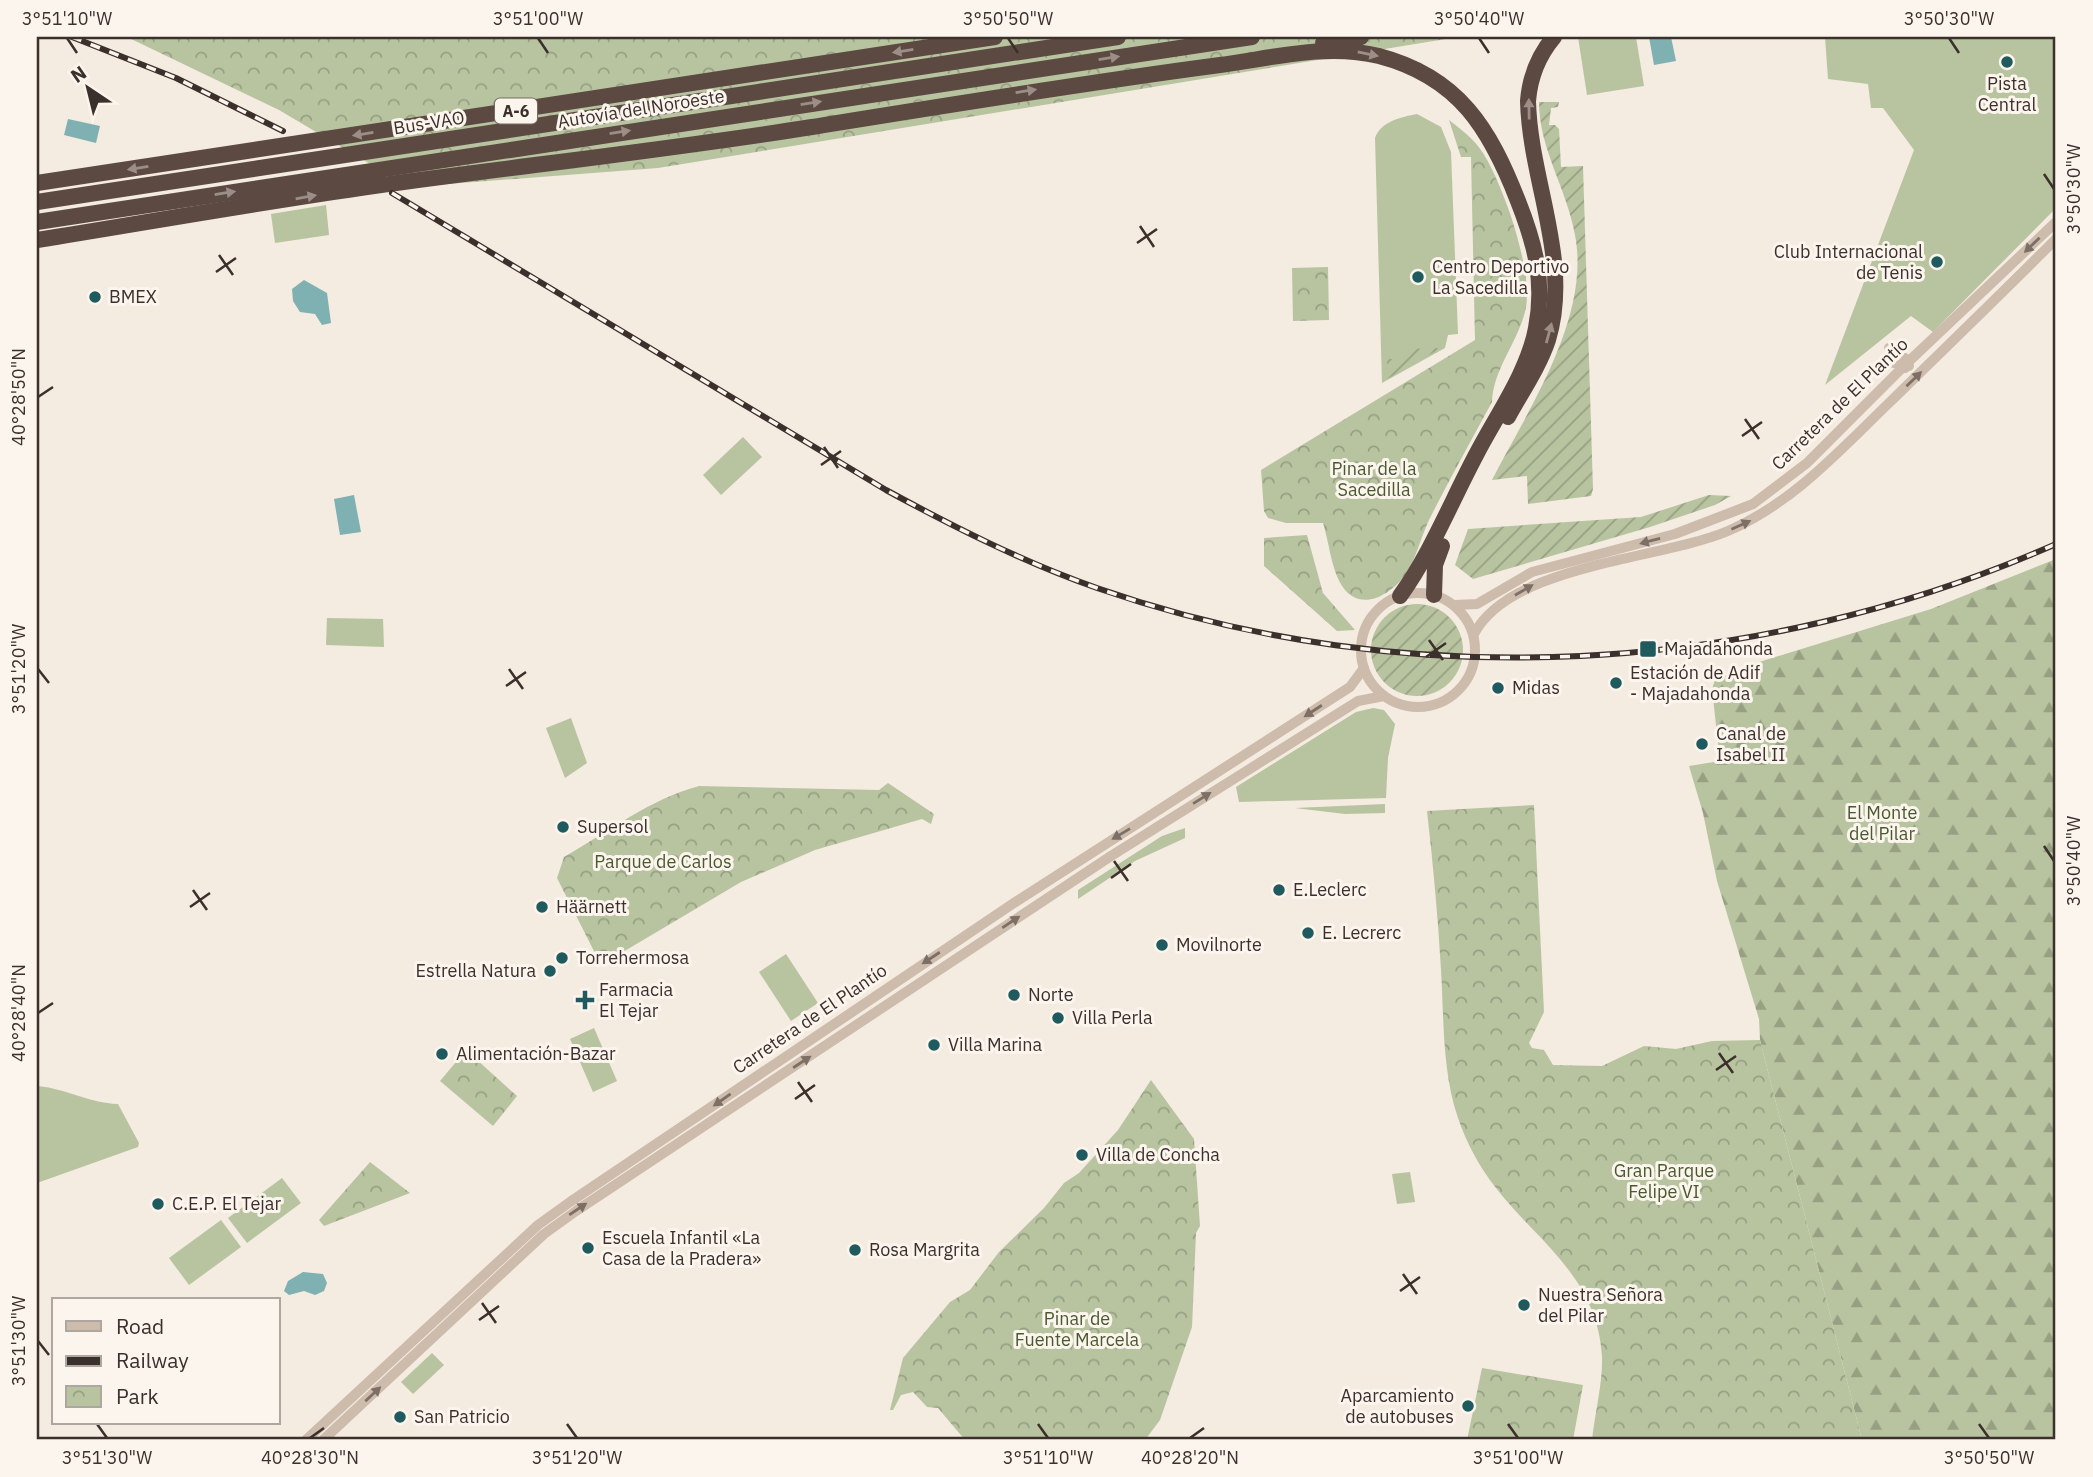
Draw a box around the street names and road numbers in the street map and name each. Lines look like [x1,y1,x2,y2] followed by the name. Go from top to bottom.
[556,84,726,133] street label: Autovía del Noroeste
[495,99,537,124] road number: A-6
[392,106,466,139] street label: Bus-VAO
[1767,332,1913,475] street label: Carretera de El Plantío
[728,958,891,1079] street label: Carretera de El Plantío

